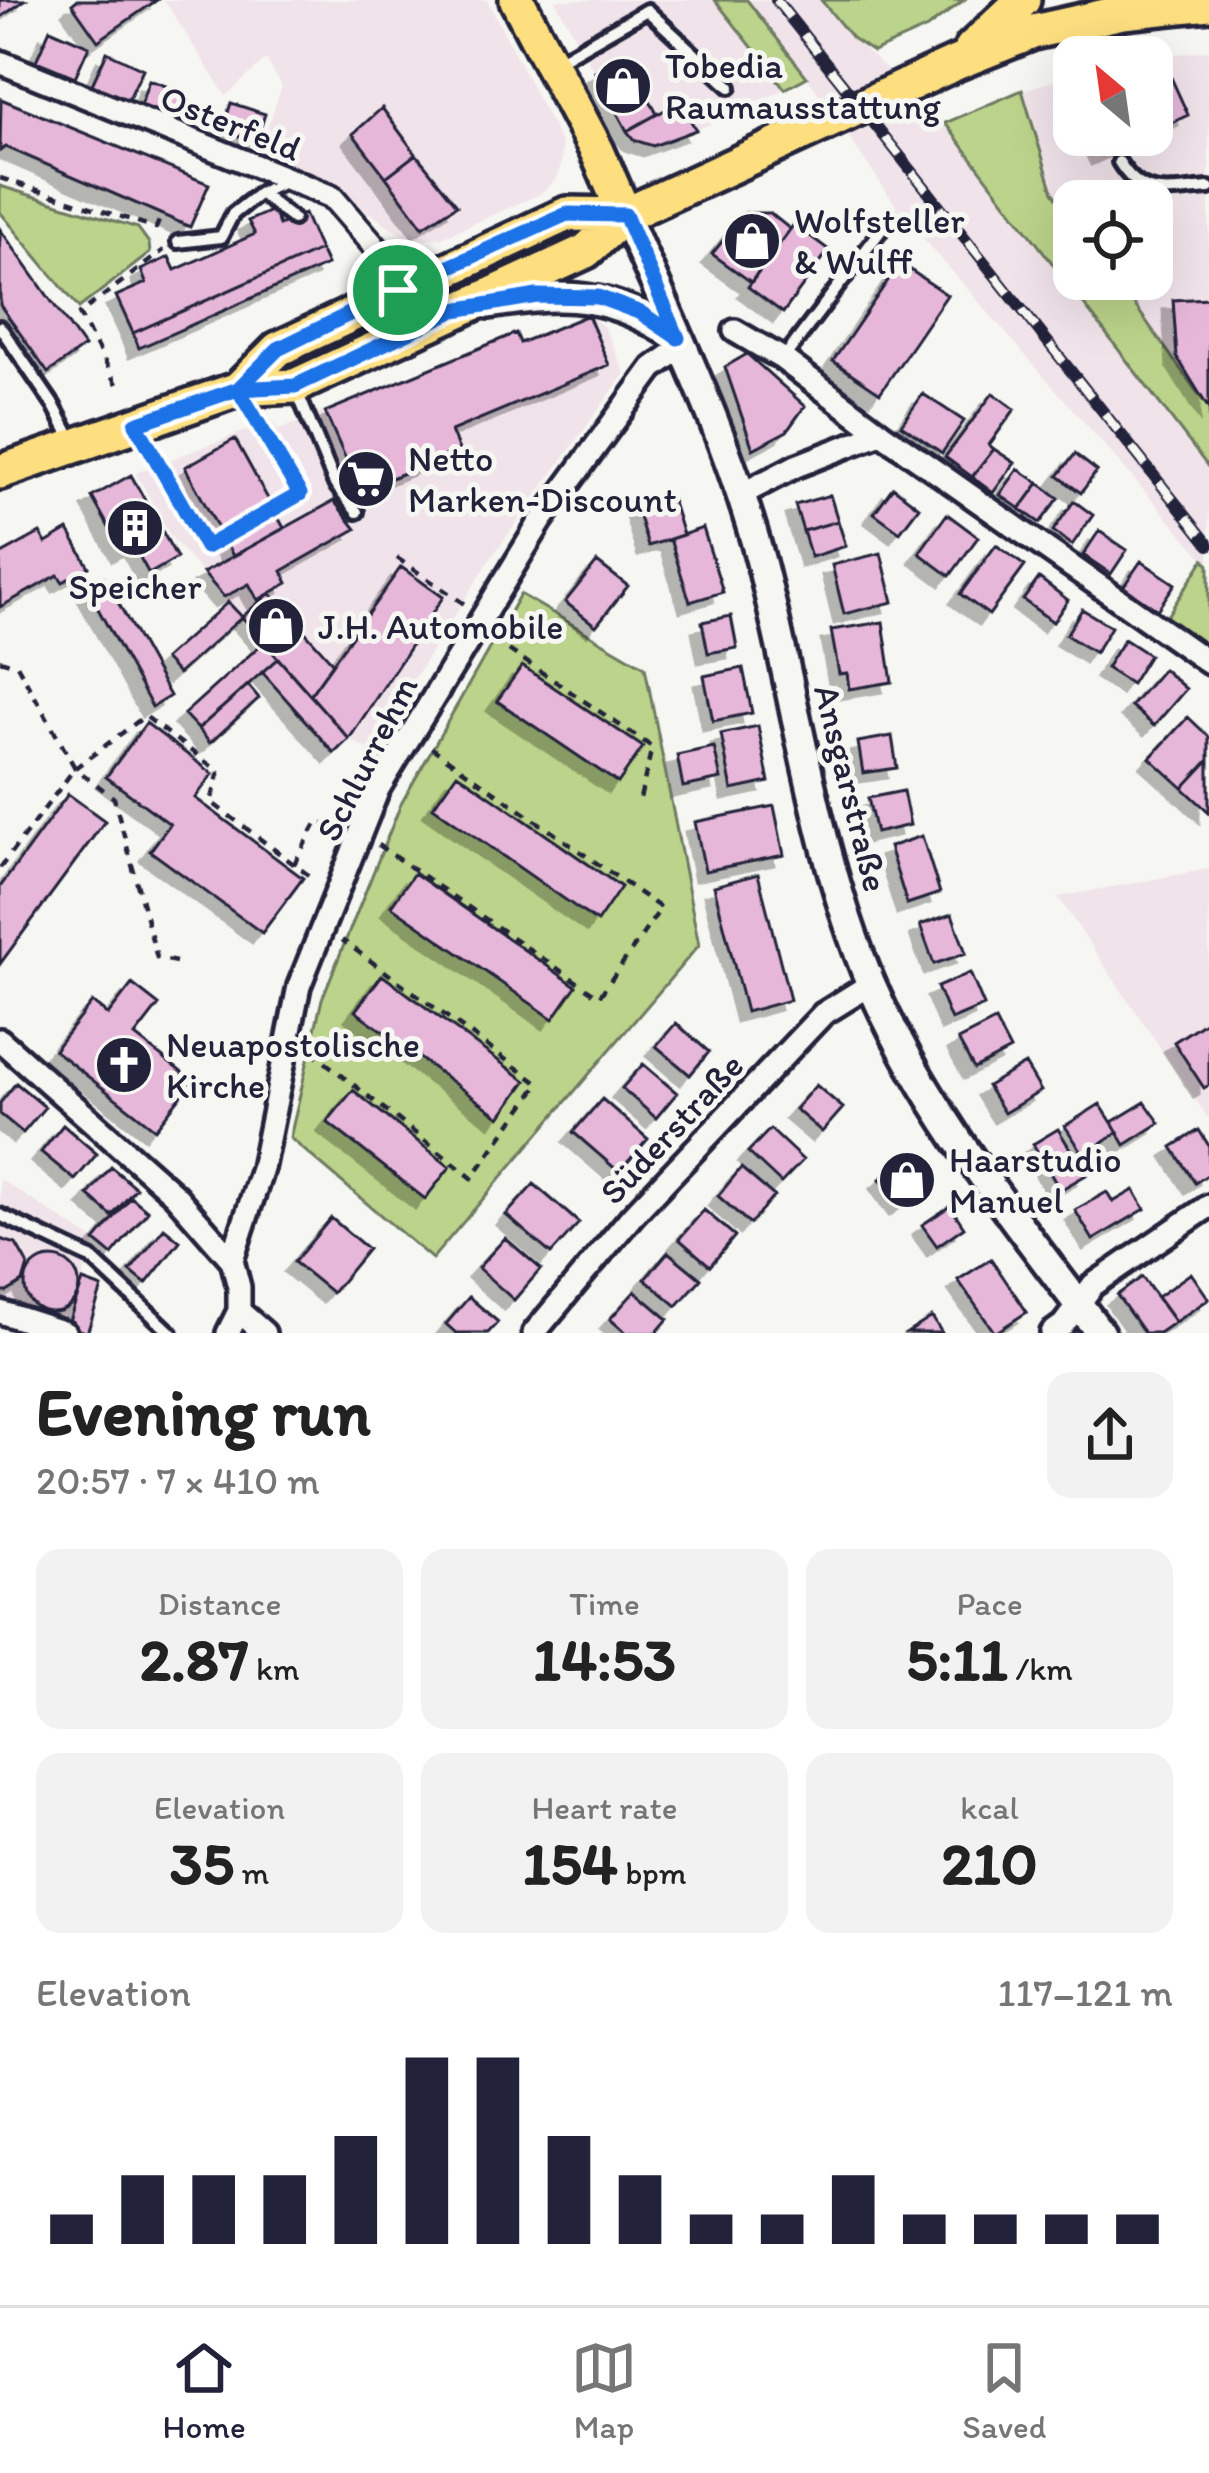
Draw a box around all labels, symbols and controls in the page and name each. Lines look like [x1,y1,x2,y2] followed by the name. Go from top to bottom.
[1053,36,1173,156] north arrow
[1053,36,1173,300] map controls
[665,44,941,128] place label: Tobedia Raumausstattung
[592,55,654,117] shop icon: Tobedia Raumausstattung
[154,75,308,170] street label: Osterfeld
[1053,180,1173,300] button: locate
[794,199,965,283] place label: Wolfsteller & Wulff
[721,210,783,272] shop icon: Wolfsteller & Wulff
[347,239,449,341] pin
[365,257,431,323] icon: arrive
[408,437,677,521] place label: Netto Marken-Discount
[335,448,397,510] supermarket icon: Netto Marken-Discount
[104,497,166,559] building icon: Speicher
[69,565,202,608] place label: Speicher
[245,595,307,657] shop icon: J.H. Automobile
[318,605,563,648] place label: J.H. Automobile
[306,668,426,848] street label: Schlurrehm
[805,680,898,896] street label: Ansgarstraße
[166,1023,420,1107] place label: Neuapostolische Kirche
[93,1034,155,1096] church icon: Neuapostolische Kirche
[591,1044,752,1213] street label: Süderstraße
[949,1138,1122,1222] place label: Haarstudio Manuel
[876,1149,938,1211] shop icon: Haarstudio Manuel
[36,1372,371,1452] text: Evening run
[1047,1372,1173,1498] button: share
[36,1457,320,1504] text: 20:57 · 7 × 410 m
[158,1584,281,1623] text: Distance
[569,1584,640,1623] text: Time
[956,1584,1023,1623] text: Pace
[139,1623,248,1695] text: 2.87
[533,1623,676,1695] text: 14:53
[906,1623,1008,1695] text: 5:11
[248,1649,300,1688] text: km
[1008,1649,1073,1688] text: /km
[154,1788,285,1827] text: Elevation
[531,1788,678,1827] text: Heart rate
[960,1788,1019,1827] text: kcal
[170,1827,234,1899] text: 35
[522,1827,618,1899] text: 154
[941,1827,1038,1899] text: 210
[234,1853,269,1892] text: m
[618,1853,687,1892] text: bpm
[36,1969,191,2016] text: Elevation
[997,1969,1173,2016] text: 117–121 m
[163,2335,246,2446] tab: Home
[571,2335,637,2446] tab: Map
[962,2335,1046,2446] tab: Saved

